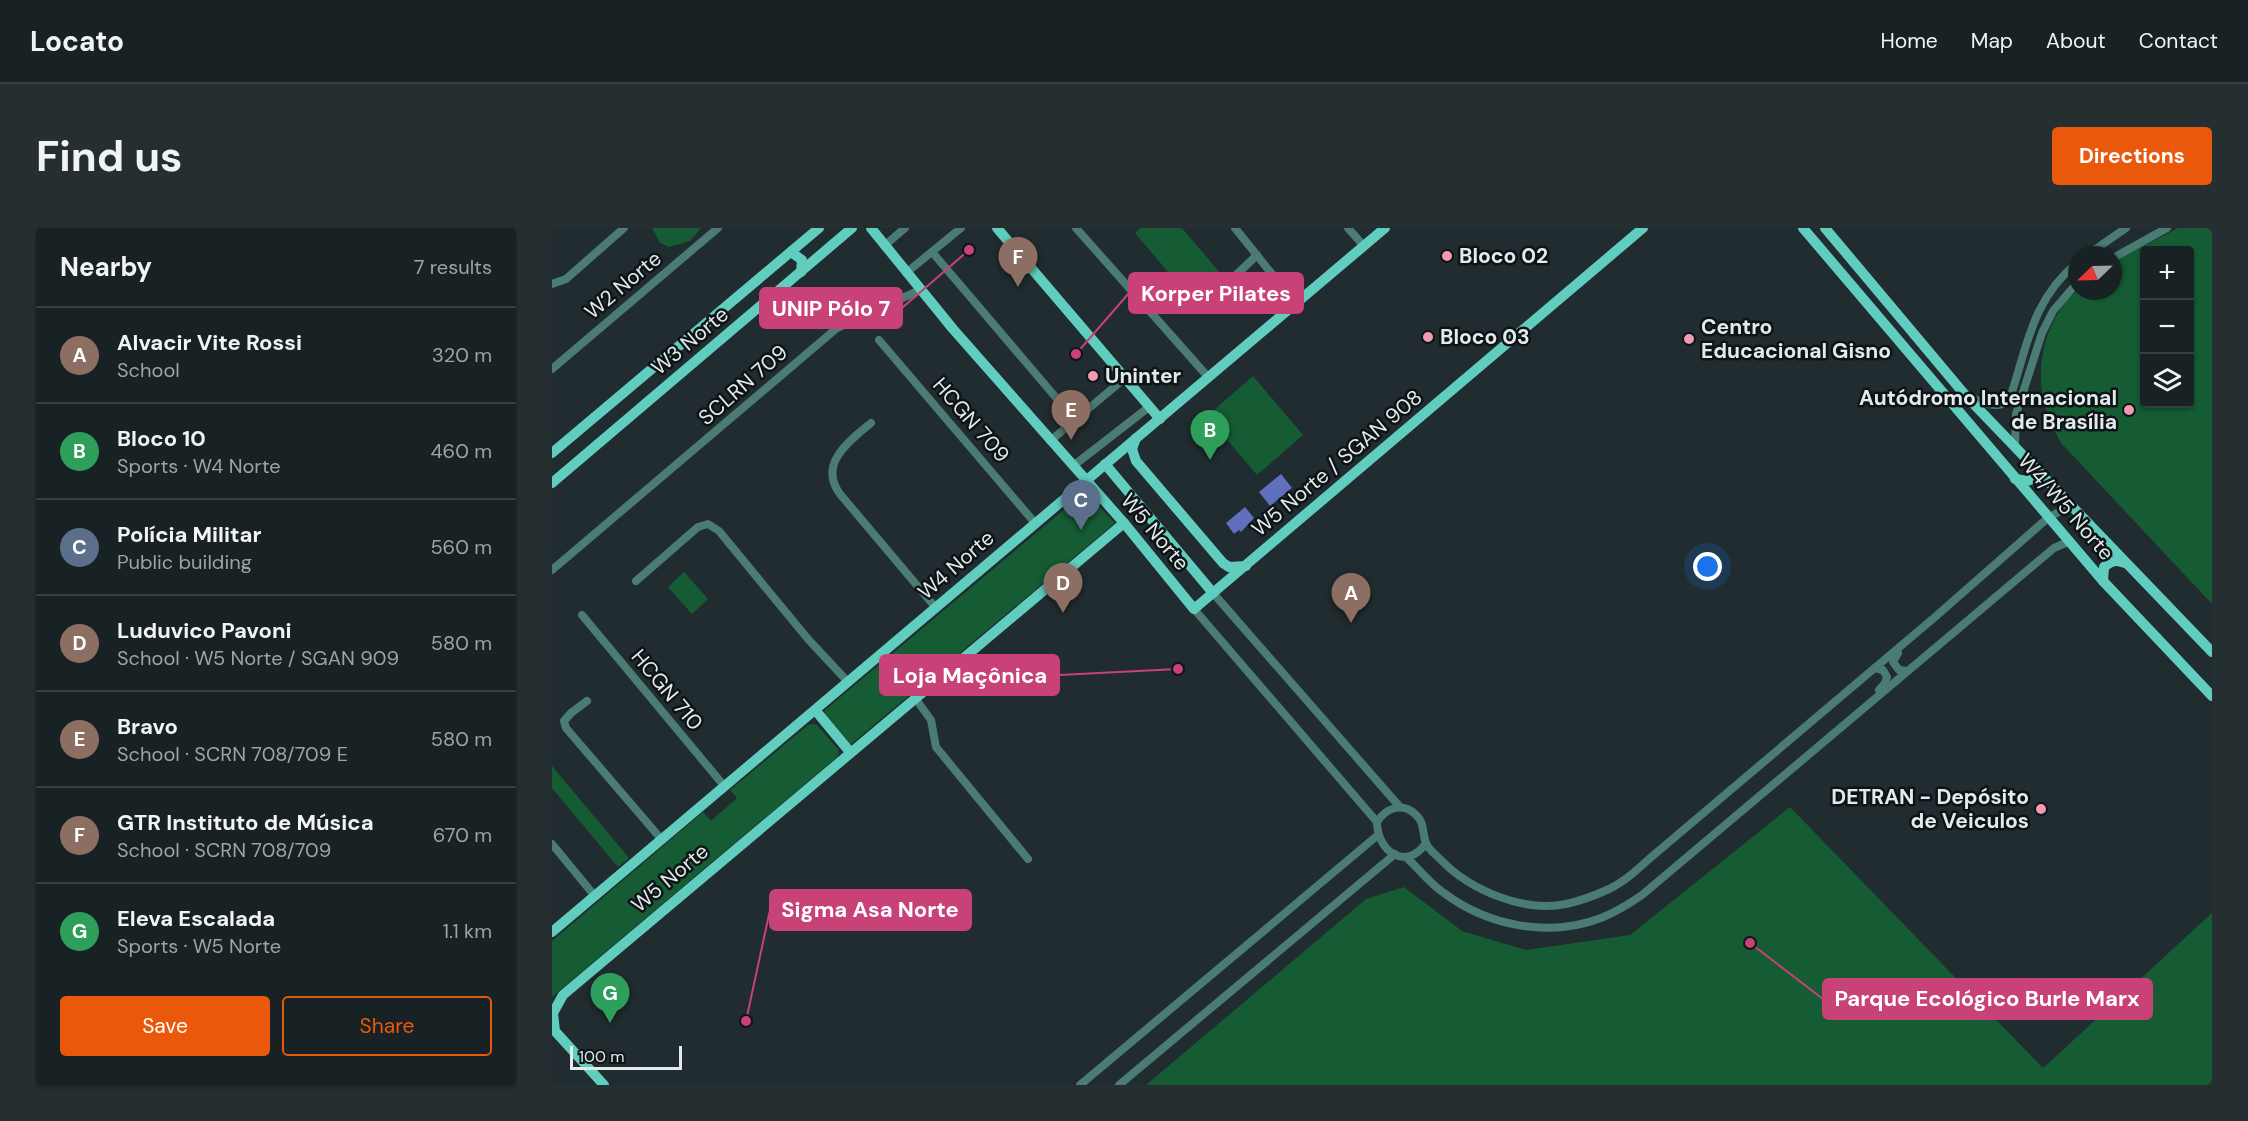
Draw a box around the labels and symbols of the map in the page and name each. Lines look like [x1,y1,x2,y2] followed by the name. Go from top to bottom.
[998,238,1038,287] pin: F
[1459,242,1548,270] place label: Bloco 02
[579,245,667,325] street label: W2 Norte
[2068,246,2122,300] north arrow
[1440,249,1454,263] marker: Bloco 02
[1129,273,1303,313] callout: Korper Pilates
[1141,279,1291,308] text: Korper Pilates
[760,288,902,328] callout: UNIP Pólo 7
[772,294,890,323] text: UNIP Pólo 7
[646,301,734,381] street label: W3 Norte
[1701,313,1891,365] place label: Centro Educacional Gisno
[1440,323,1530,351] place label: Bloco 03
[1421,330,1435,344] marker: Bloco 03
[1682,332,1696,346] marker: Centro Educacional Gisno
[693,339,793,431] street label: SCLRN 709
[1105,362,1182,390] place label: Uninter
[1086,369,1100,383] marker: Uninter
[926,372,1016,468] street label: HCGN 709
[1246,383,1428,543] street label: W5 Norte / SGAN 908
[1859,384,2117,436] place label: Autódromo Internacional de Brasília
[1052,390,1090,440] pin: E
[2122,403,2136,417] marker: Autódromo Internacional de Brasília
[1190,410,1230,460] pin: B
[2012,448,2120,566] street label: W4/W5 Norte
[1062,480,1100,530] pin: C
[1115,488,1196,577] street label: W5 Norte
[912,524,1000,606] street label: W4 Norte
[1693,552,1722,581] your location
[1044,564,1082,613] pin: D
[1332,574,1370,623] pin: A
[625,644,709,736] street label: HCGN 710
[880,655,1059,695] callout: Loja Maçônica
[893,661,1047,690] text: Loja Maçônica
[1831,783,2029,835] place label: DETRAN - Depósito de Veiculos
[2034,802,2048,816] marker: DETRAN - Depósito de Veiculos
[626,837,715,918] street label: W5 Norte
[770,890,971,930] callout: Sigma Asa Norte
[781,895,959,924] text: Sigma Asa Norte
[590,974,630,1023] pin: G
[1823,979,2152,1019] callout: Parque Ecológico Burle Marx
[1835,984,2140,1013] text: Parque Ecológico Burle Marx
[570,1043,682,1070] scale bar

